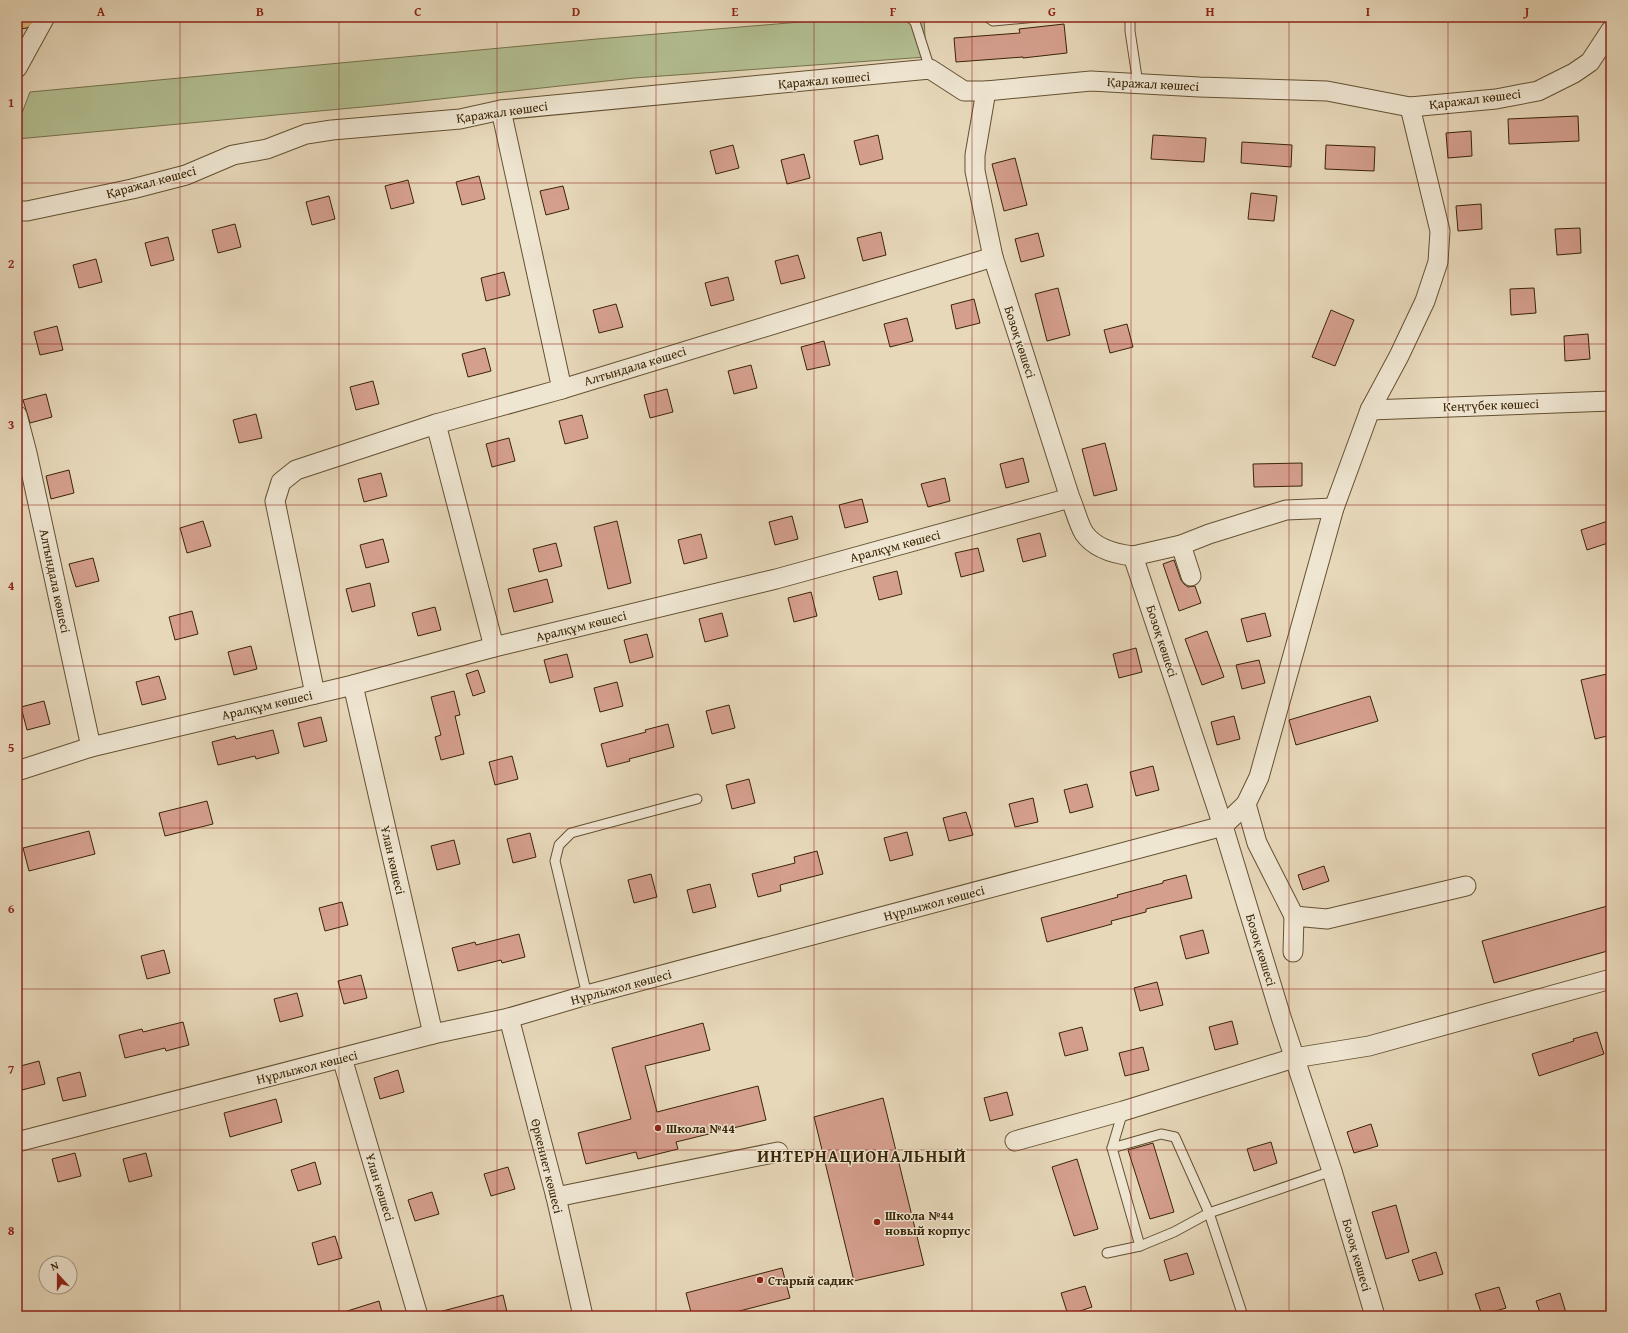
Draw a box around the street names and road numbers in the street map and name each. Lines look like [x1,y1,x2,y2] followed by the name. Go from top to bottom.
[777,66,871,93] street label: Қаражал көшесі
[1106,72,1200,96] street label: Қаражал көшесі
[1428,84,1522,114] street label: Қаражал көшесі
[455,96,549,128] street label: Қаражал көшесі
[104,161,198,203] street label: Қаражал көшесі
[999,303,1041,381] street label: Бозоқ көшесі
[581,341,689,391] street label: Алтындала көшесі
[1443,394,1540,416] street label: Кеңтүбек көшесі
[848,525,943,567] street label: Аралқұм көшесі
[35,527,75,635] street label: Алтындала көшесі
[1141,602,1183,680] street label: Бозоқ көшесі
[534,605,629,646] street label: Аралқұм көшесі
[220,685,315,725] street label: Аралқұм көшесі
[376,824,410,897] street label: Ұлан көшесі
[881,880,987,926] street label: Нұрлыжол көшесі
[1241,911,1281,989] street label: Бозоқ көшесі
[568,964,674,1010] street label: Нұрлыжол көшесі
[254,1045,360,1089] street label: Нұрлыжол көшесі
[526,1117,568,1216] street label: Өркениет көшесі
[361,1151,399,1224] street label: Ұлан көшесі
[1338,1216,1377,1294] street label: Бозоқ көшесі

